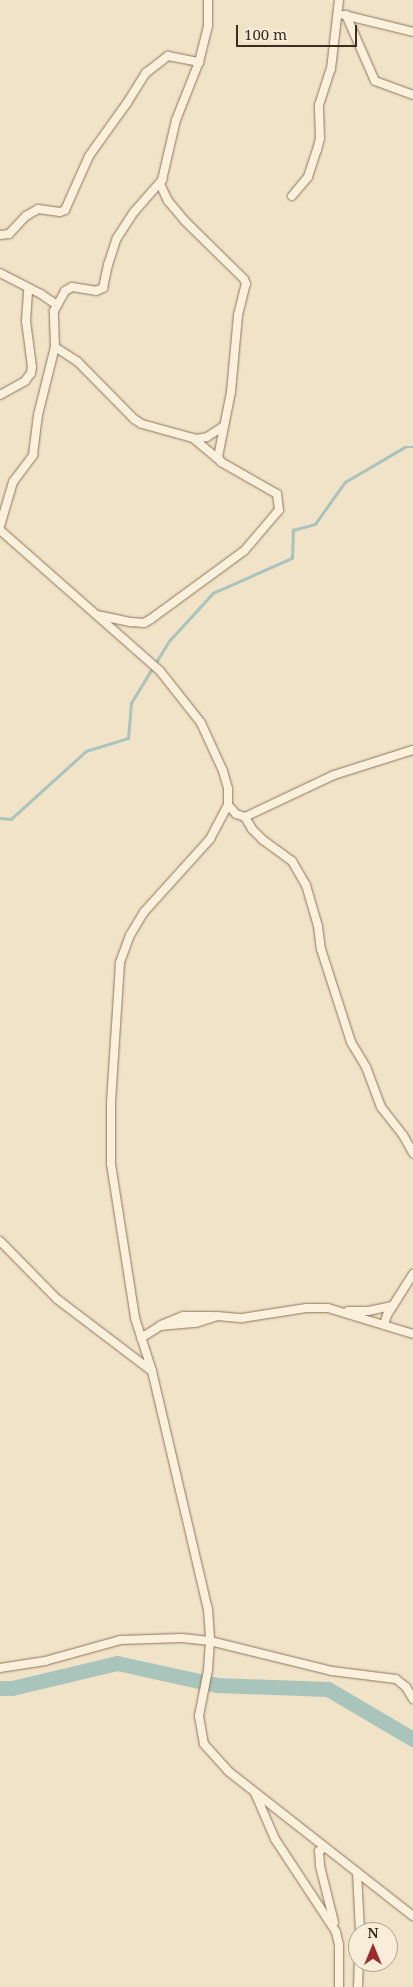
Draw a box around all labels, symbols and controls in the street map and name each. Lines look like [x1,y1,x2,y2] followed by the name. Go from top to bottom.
[238,15,359,47] scale bar
[244,24,287,44] text: 100 m
[348,1922,398,1972] north arrow
[367,1923,379,1942] text: N

